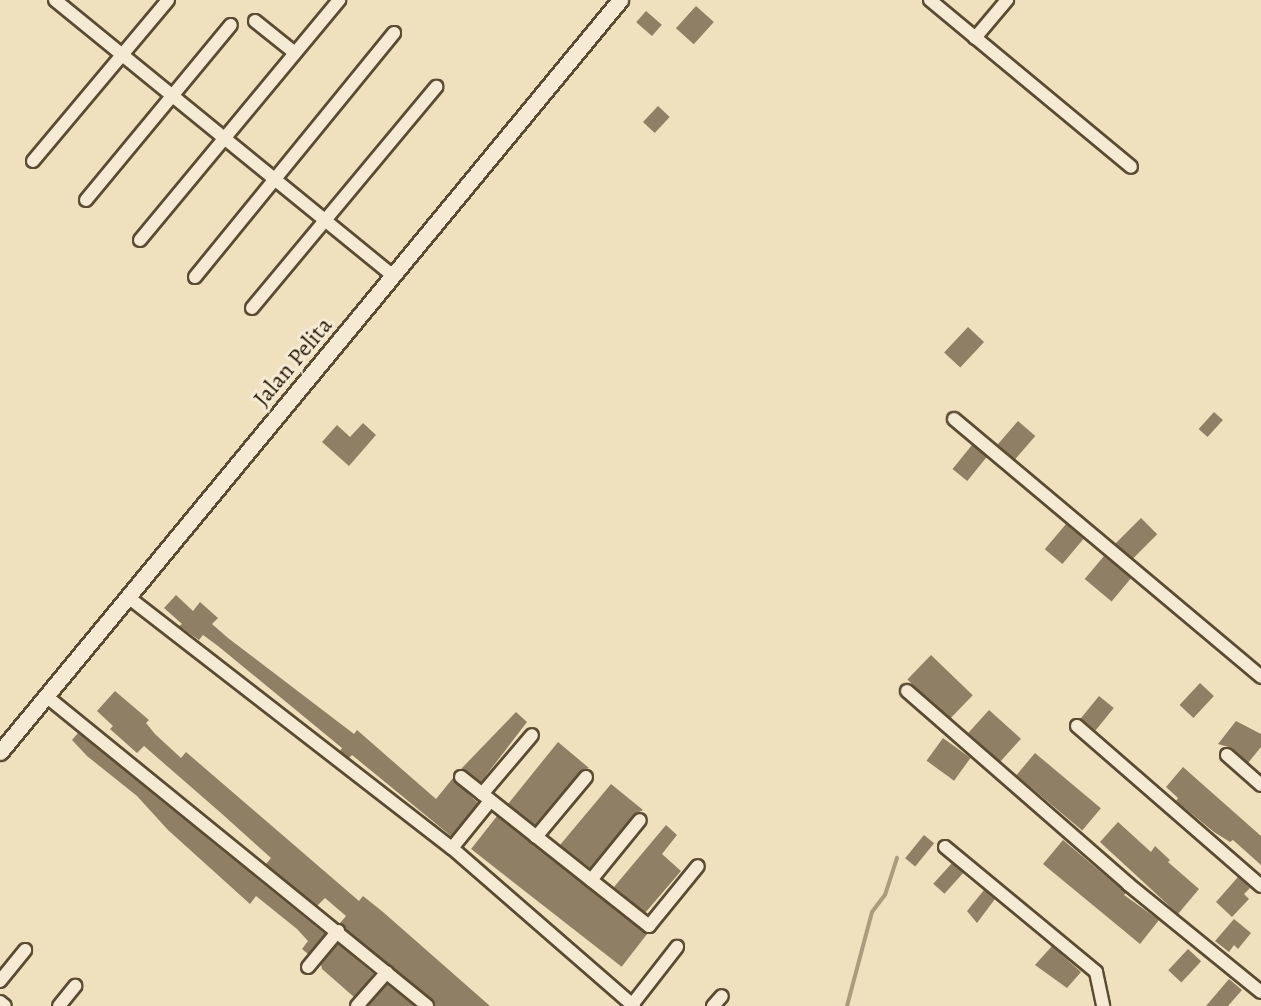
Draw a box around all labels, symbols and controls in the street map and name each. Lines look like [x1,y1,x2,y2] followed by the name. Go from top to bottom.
[247,311,339,413] street label: Jalan Pelita

